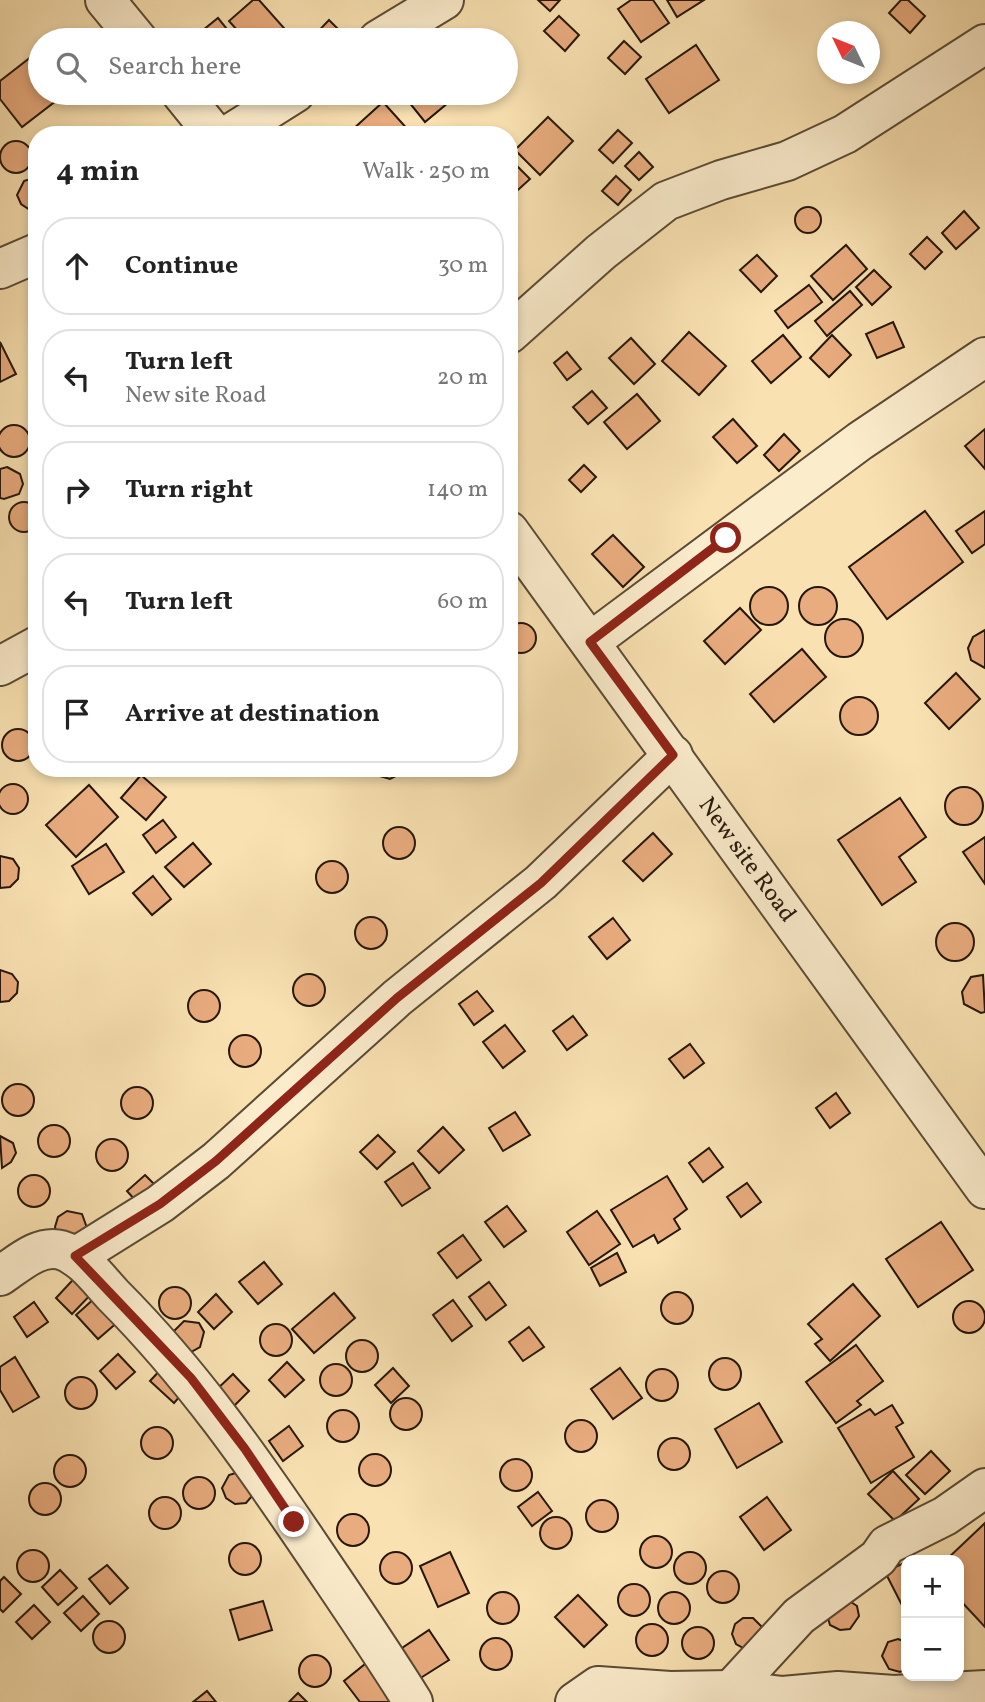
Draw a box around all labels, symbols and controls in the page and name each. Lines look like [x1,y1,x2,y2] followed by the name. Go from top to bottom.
[817,21,880,84] north arrow
[28,28,518,105] search box
[52,48,90,86] icon: search
[108,49,241,85] text: Search here
[56,151,140,193] text: 4 min
[362,156,490,188] text: Walk · 250 m
[58,247,96,285] icon: ahead
[125,248,238,284] text: Continue
[438,250,488,282] text: 30 m
[125,344,233,380] text: Turn left
[58,359,96,397] icon: left
[437,362,488,394] text: 20 m
[125,380,267,412] text: New site Road
[58,471,96,509] icon: right
[125,472,253,508] text: Turn right
[427,474,488,506] text: 140 m
[710,522,741,553] route start
[58,583,96,621] icon: left
[125,584,233,620] text: Turn left
[438,586,488,618] text: 60 m
[58,695,96,733] icon: arrive
[125,696,380,732] text: Arrive at destination
[689,790,804,930] street label: New site Road
[278,1506,309,1537] route end
[901,1555,964,1681] map controls
[901,1555,964,1618] button: +
[901,1618,964,1681] button: −

